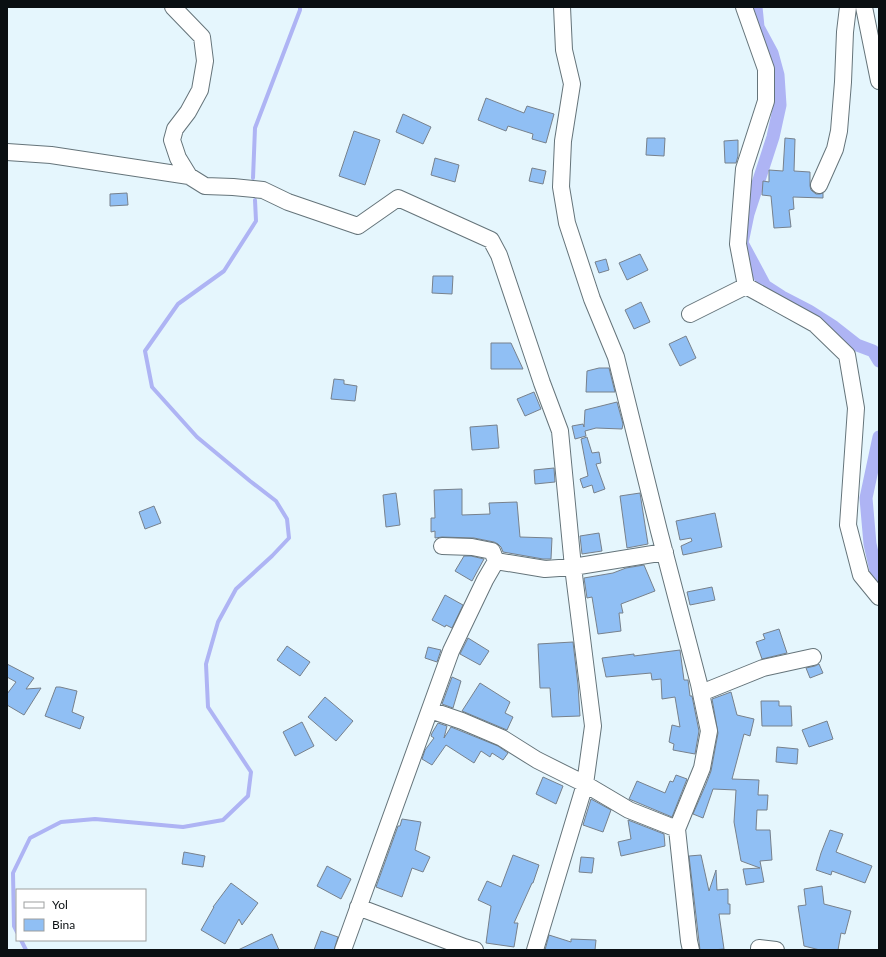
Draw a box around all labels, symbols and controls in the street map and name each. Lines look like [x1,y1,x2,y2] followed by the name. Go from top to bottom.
[16,889,146,941] legend
[52,897,68,912] text: Yol
[52,917,75,932] text: Bina

